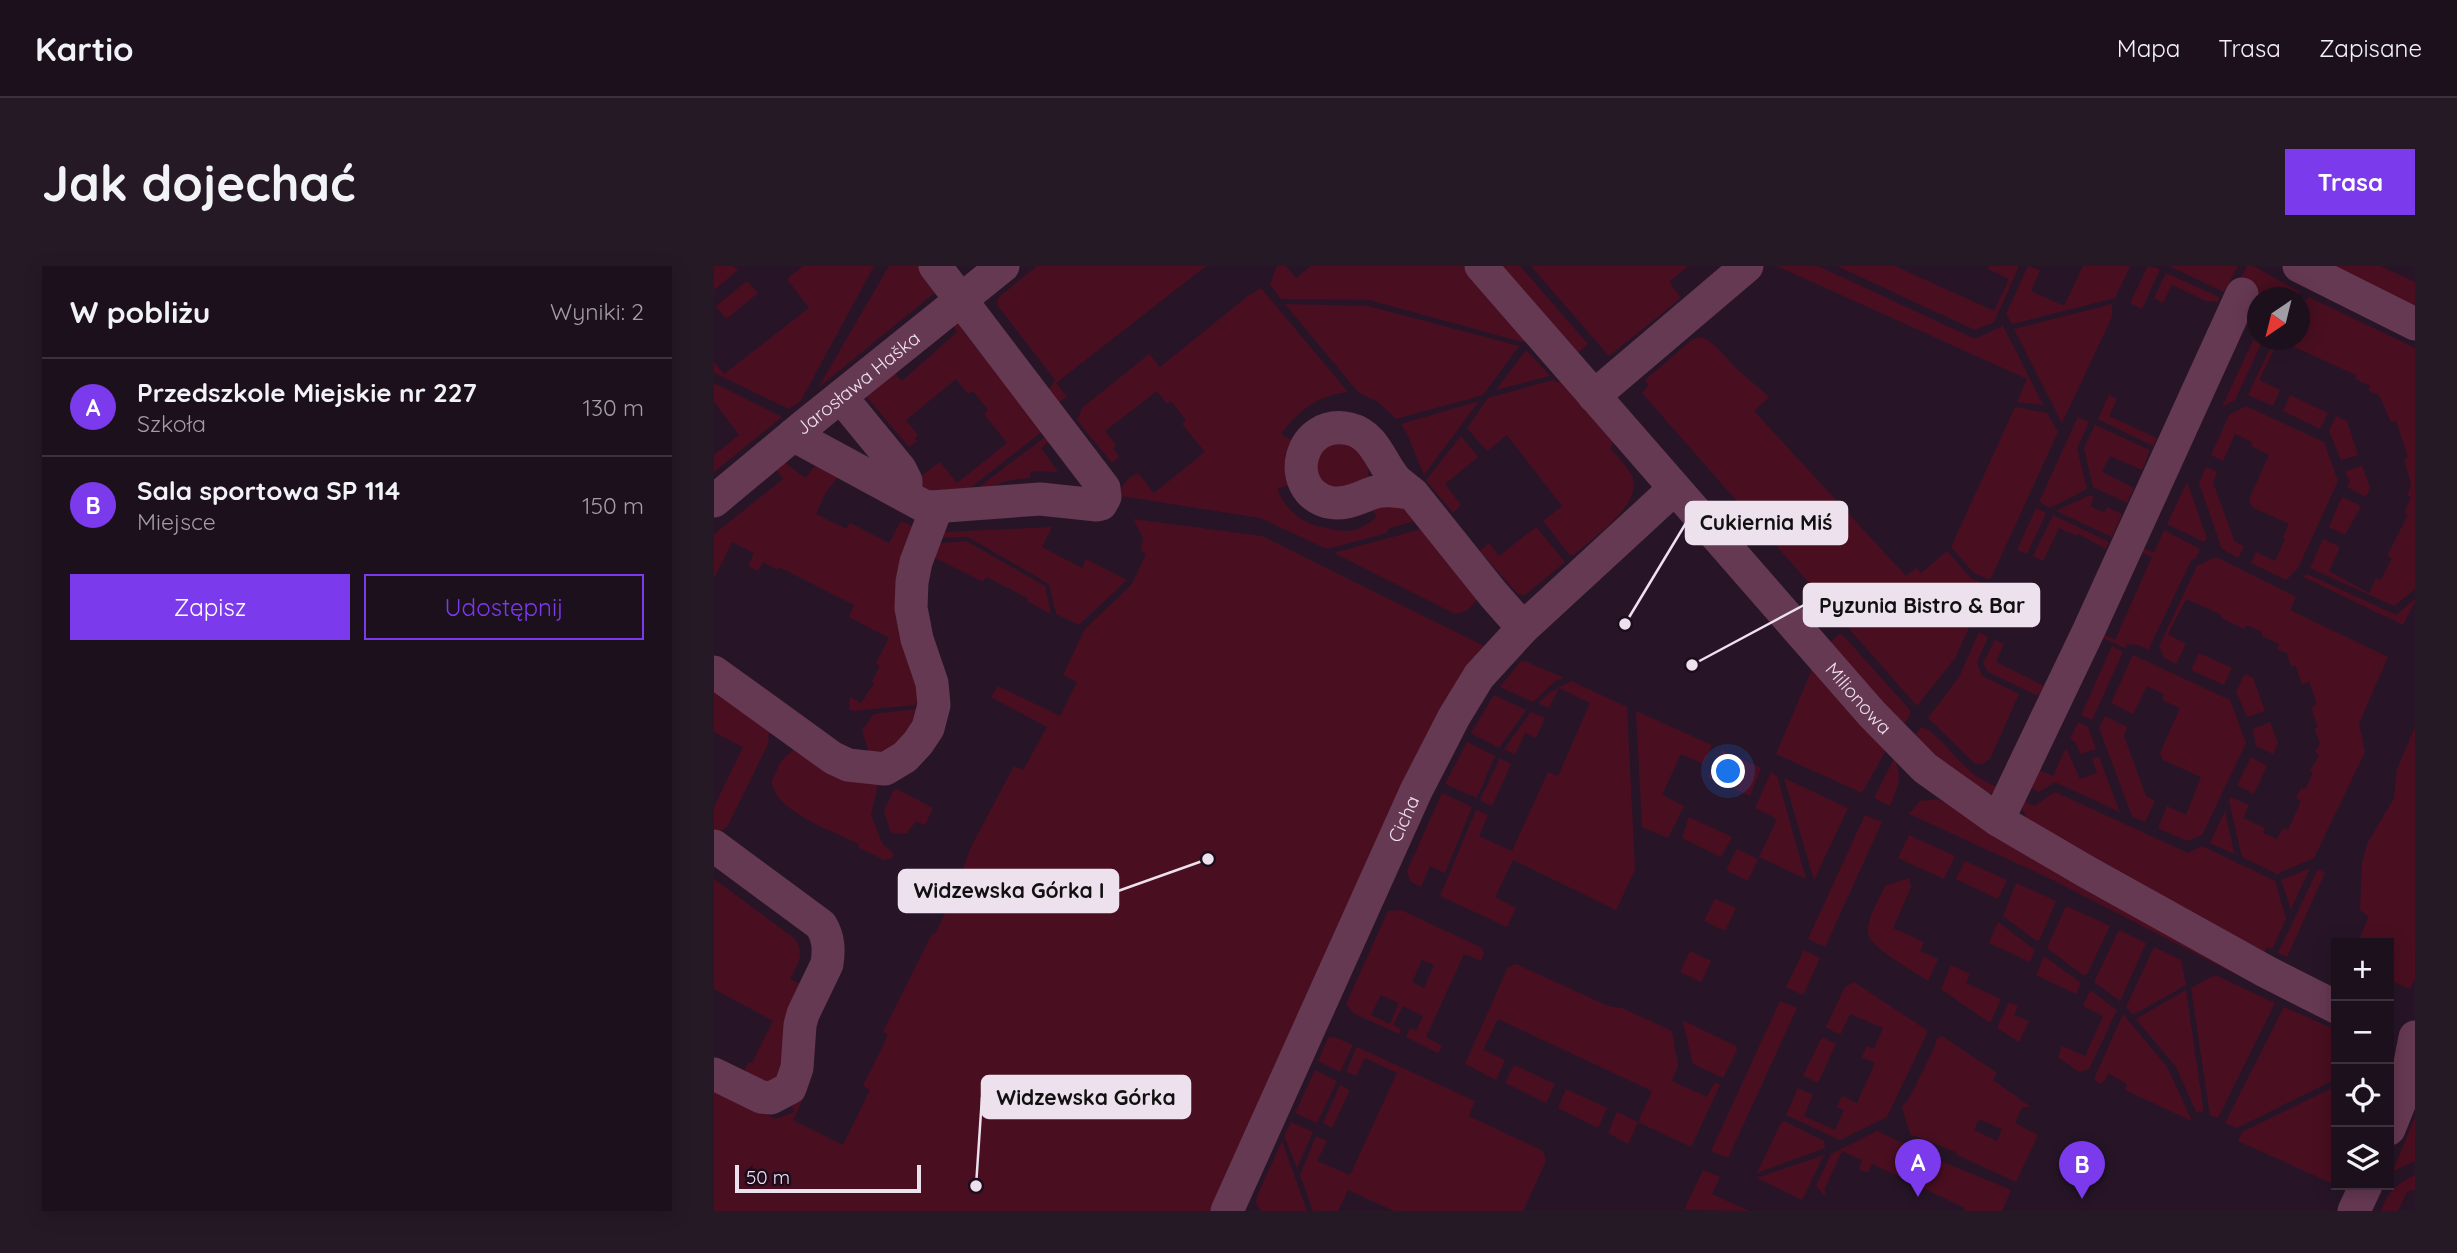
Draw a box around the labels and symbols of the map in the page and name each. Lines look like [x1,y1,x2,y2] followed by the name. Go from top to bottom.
[2247,287,2310,350] north arrow
[791,326,925,440] street label: Jarosława Haška
[1686,502,1847,544] callout: Cukiernia Miś
[1700,509,1832,535] text: Cukiernia Miś
[1804,584,2039,626] callout: Pyzunia Bistro & Bar
[1819,592,2025,618] text: Pyzunia Bistro & Bar
[1820,657,1897,739] street label: Milionowa
[1711,754,1745,788] your location
[1383,792,1424,846] street label: Cicha
[899,870,1118,912] callout: Widzewska Górka I
[914,877,1104,903] text: Widzewska Górka I
[982,1076,1190,1118] callout: Widzewska Górka
[996,1084,1176,1110] text: Widzewska Górka
[1895,1139,1941,1197] pin: A
[2059,1141,2105,1199] pin: B
[735,1162,920,1194] scale bar

